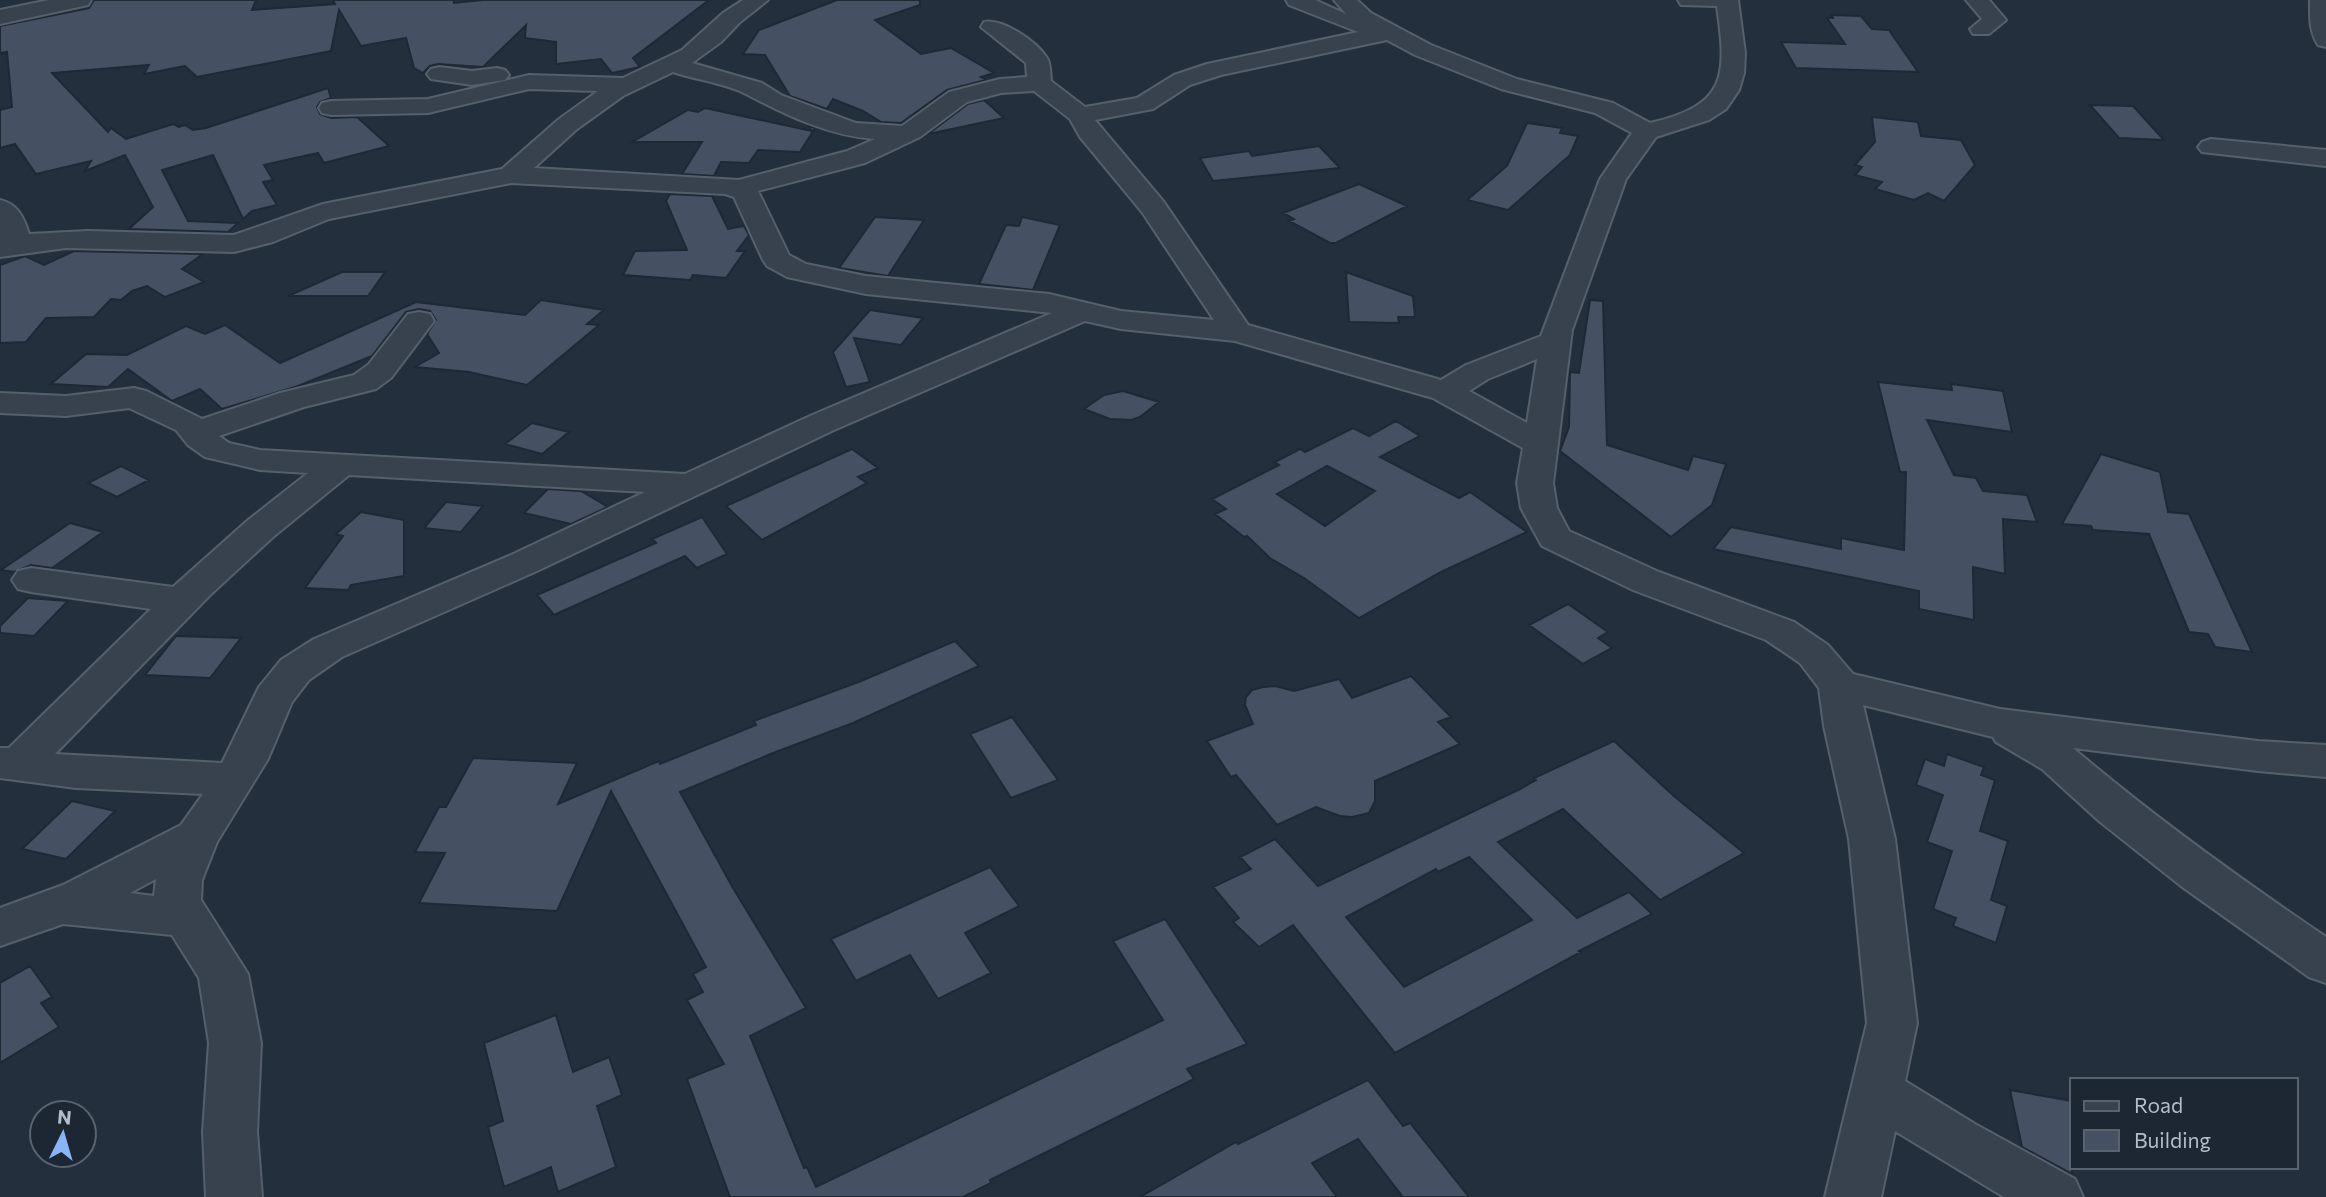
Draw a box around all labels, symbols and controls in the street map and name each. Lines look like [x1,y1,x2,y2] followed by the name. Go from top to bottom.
[2070,1078,2298,1169] legend
[2134,1092,2183,1117] text: Road
[28,1099,98,1169] north arrow
[56,1104,73,1129] text: N
[2134,1127,2211,1152] text: Building

